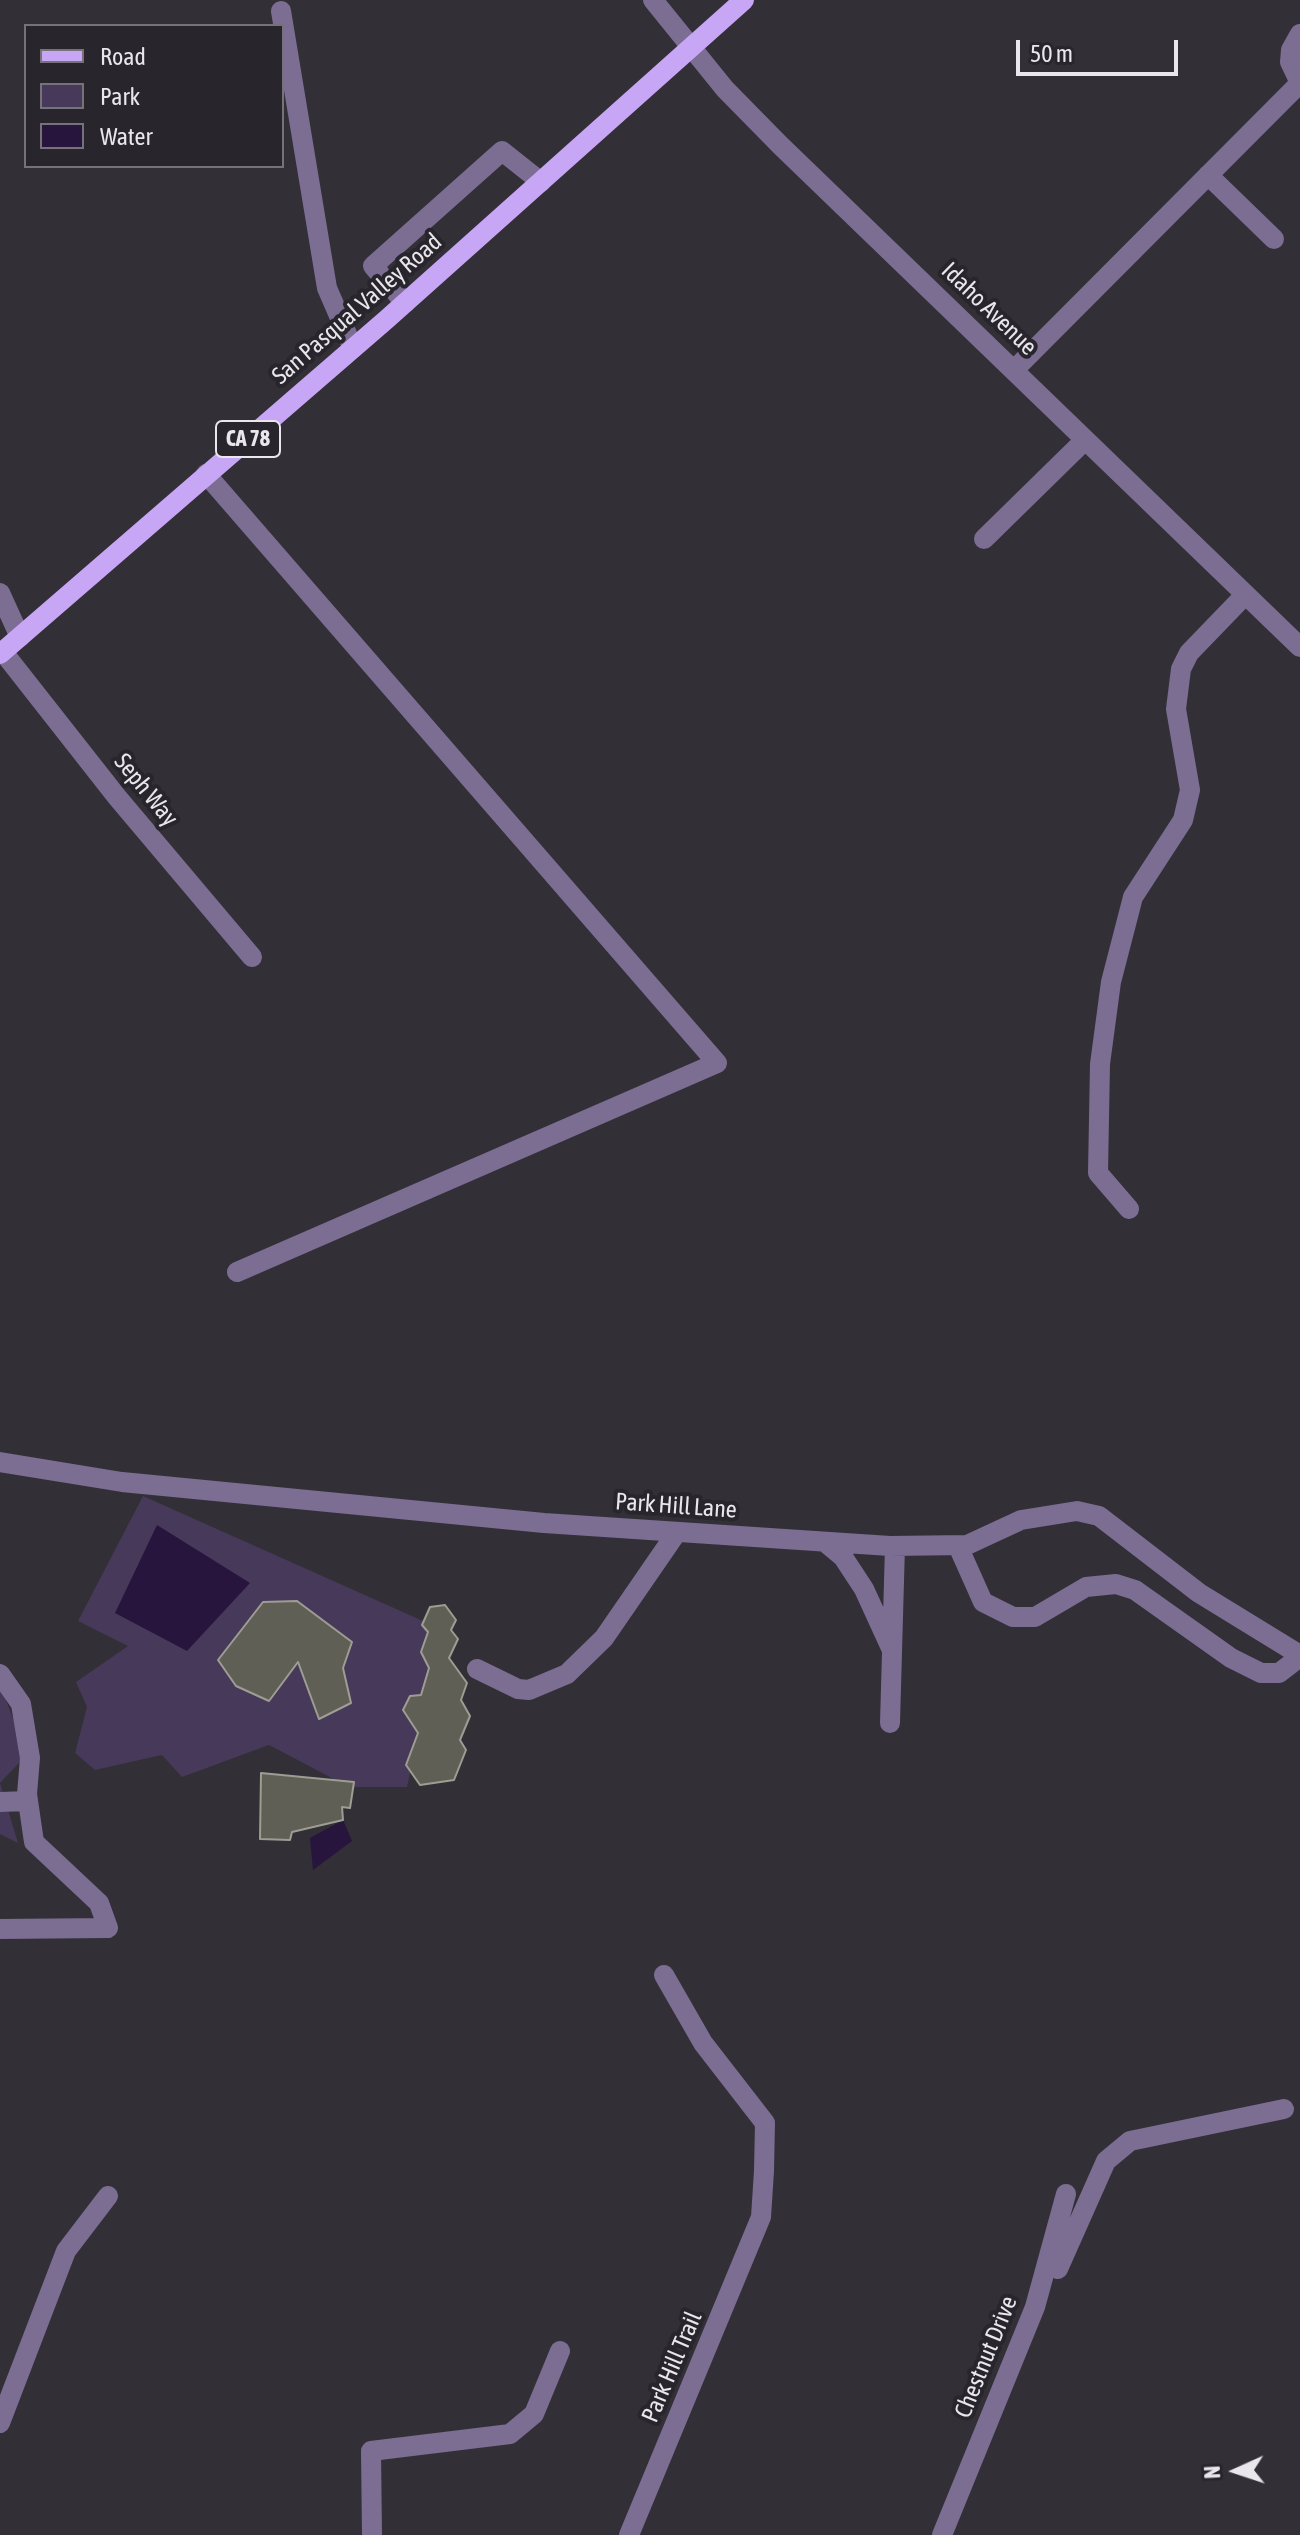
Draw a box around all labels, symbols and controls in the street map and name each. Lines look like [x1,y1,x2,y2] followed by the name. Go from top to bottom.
[24,24,284,168] legend
[1020,24,1182,74] scale bar
[1030,40,1073,67] text: 50 m
[100,43,146,70] text: Road
[100,83,140,110] text: Park
[100,123,153,150] text: Water
[266,228,448,390] street label: San Pasqual Valley Road
[935,257,1043,361] street label: Idaho Avenue
[216,421,280,457] road number: CA 78
[108,748,184,832] street label: Seph Way
[614,1487,738,1525] street label: Park Hill Lane
[949,2292,1023,2422] street label: Chestnut Drive
[636,2307,708,2427] street label: Park Hill Trail
[1196,2431,1276,2511] north arrow
[1199,2465,1225,2479] text: N

